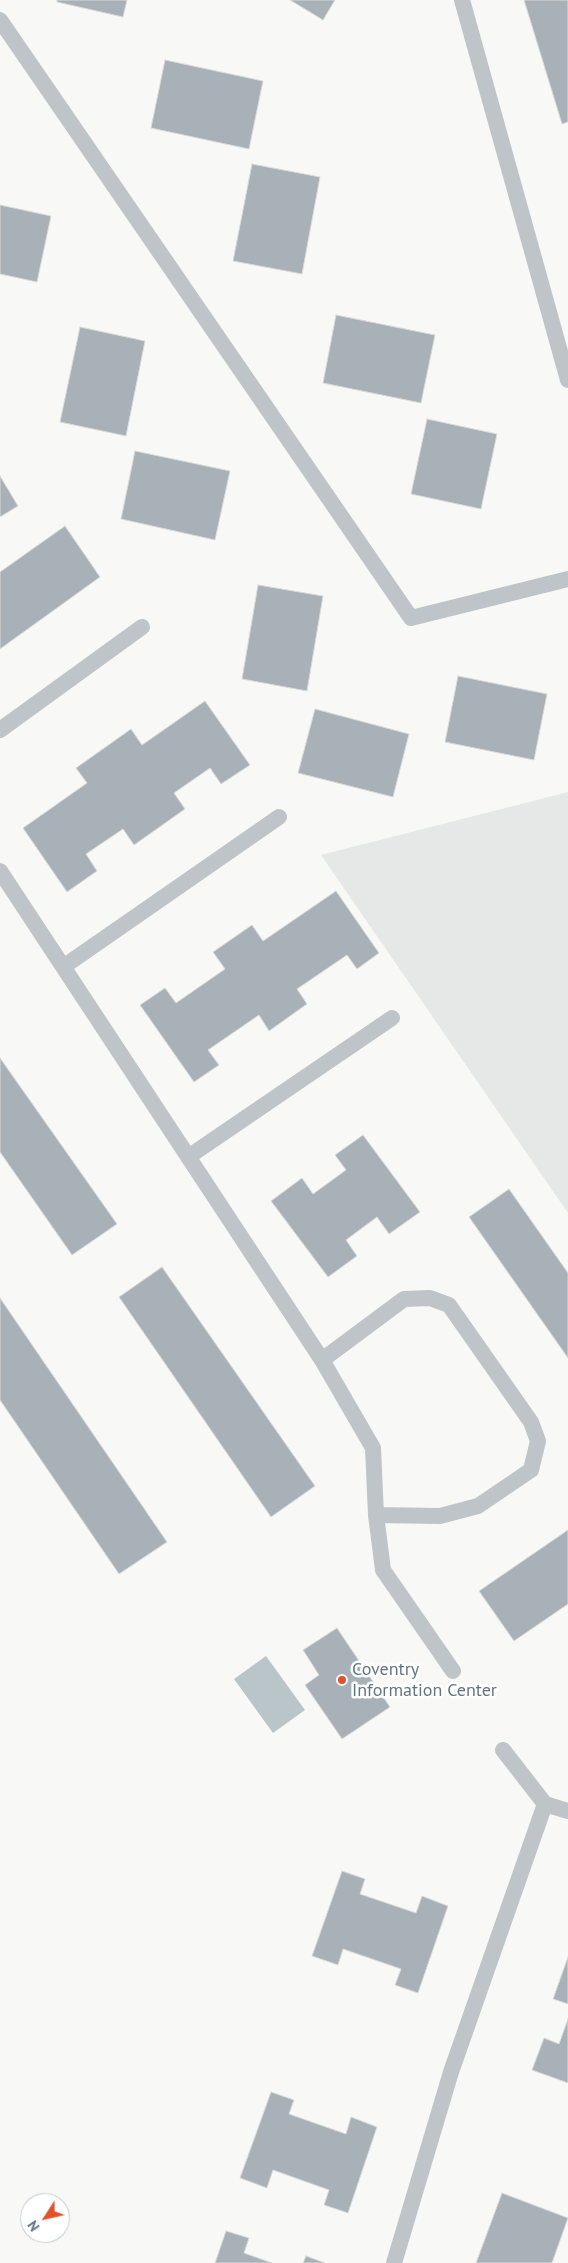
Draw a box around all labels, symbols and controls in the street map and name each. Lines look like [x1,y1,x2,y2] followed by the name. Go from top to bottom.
[352,1659,497,1702] place label: Coventry Information Center
[336,1674,348,1686] marker: Coventry Information Center
[20,2193,70,2243] north arrow
[24,2217,44,2235] text: N

